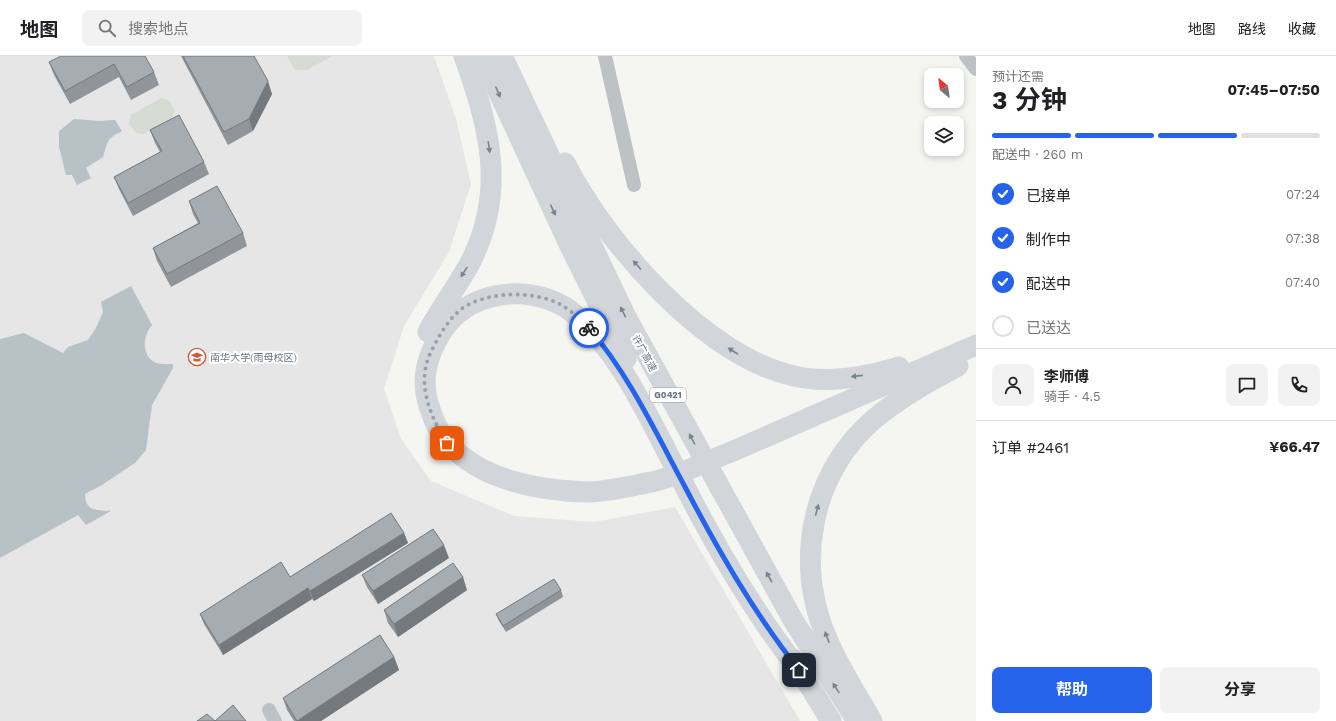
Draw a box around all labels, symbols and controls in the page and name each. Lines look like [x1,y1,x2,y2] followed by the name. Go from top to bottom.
[82,10,362,46] search box
[96,17,118,39] icon: search
[20,18,58,41] text: 地图
[128,20,188,38] text: 搜索地点
[1188,21,1216,37] text: 地图
[1238,21,1266,37] text: 路线
[1288,21,1316,37] text: 收藏
[924,68,964,108] north arrow
[924,68,964,156] map controls
[992,69,1044,84] text: 预计还需
[1227,81,1320,99] text: 07:45–07:50
[992,85,1067,115] text: 3 分钟
[495,86,501,98] one-way arrow
[924,116,964,156] button: layers
[486,141,492,153] one-way arrow
[992,147,1083,162] text: 配送中 · 260 m
[992,183,1014,205] icon: check
[1026,187,1071,205] text: 已接单
[1286,187,1320,202] text: 07:24
[550,204,556,215] one-way arrow
[992,227,1014,249] icon: check
[1026,231,1071,249] text: 制作中
[1285,231,1320,246] text: 07:38
[632,259,641,270] one-way arrow
[461,266,468,278] one-way arrow
[992,271,1014,293] icon: check
[1026,275,1071,293] text: 配送中
[1285,275,1320,290] text: 07:40
[620,306,627,318] one-way arrow
[569,308,609,348] courier
[578,317,600,339] icon: bike
[1026,319,1071,337] text: 已送达
[630,333,659,373] street label: 许广高速
[187,347,207,367] school or university icon: 南华大学(雨母校区)
[728,347,738,355] one-way arrow
[210,352,297,363] place label: 南华大学(雨母校区)
[992,364,1034,406] button: person
[1226,364,1268,406] button: chat
[1278,364,1320,406] button: phone
[1044,368,1089,386] text: 李师傅
[851,373,863,379] one-way arrow
[650,388,686,402] road number: G0421
[1044,389,1101,404] text: 骑手 · 4.5
[430,426,464,460] pin
[436,432,458,454] icon: bag
[688,433,695,445] one-way arrow
[1269,438,1320,456] text: ¥66.47
[992,439,1069,457] text: 订单 #2461
[814,504,820,516] one-way arrow
[765,571,772,583] one-way arrow
[824,631,830,643] one-way arrow
[782,653,816,687] pin
[788,659,810,681] icon: home
[992,667,1152,713] button: 帮助
[1160,667,1320,713] button: 分享
[832,683,840,693] one-way arrow

